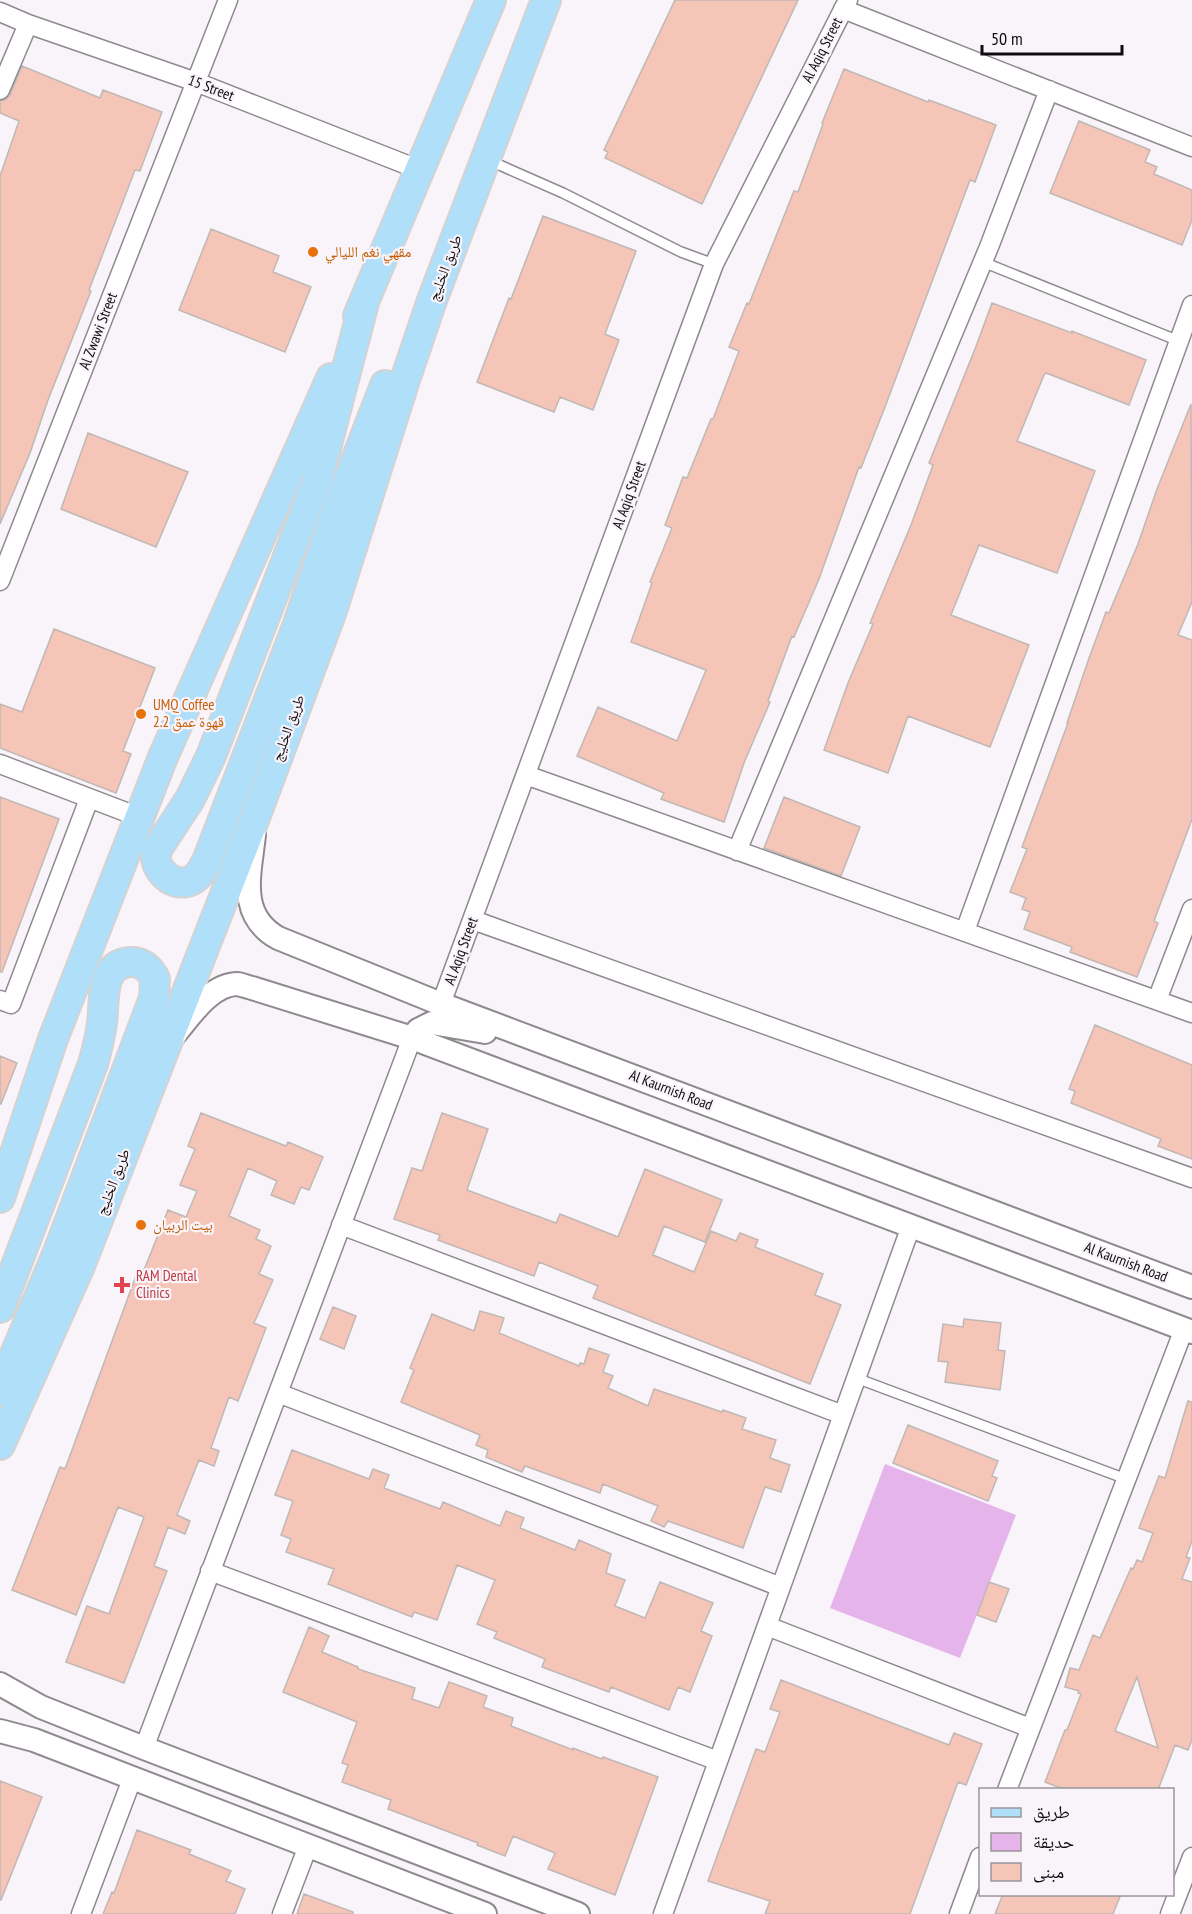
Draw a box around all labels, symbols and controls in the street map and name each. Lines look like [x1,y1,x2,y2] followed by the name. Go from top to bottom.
[797,14,846,86] street label: Al Aqiq Street
[982,18,1122,56] scale bar
[991,27,1023,50] text: 50 m
[185,70,237,105] street label: 15 Street
[423,232,467,304] street label: طريق الخليج
[325,242,412,264] place label: مقهي نغم الليالي
[306,245,320,259] marker: مقهي نغم الليالي
[74,290,121,372] street label: Al Zwawi Street
[608,458,650,531] street label: Al Aqiq Street
[267,692,309,764] street label: طريق الخليج
[153,695,224,732] place label: UMQ Coffee 2.2 قهوة عمق
[134,707,148,721] marker: UMQ Coffee 2.2 قهوة عمق
[440,914,482,987] street label: Al Aqiq Street
[627,1065,716,1114] street label: Al Kaurnish Road
[91,1146,135,1218] street label: طريق الخليج
[153,1215,213,1235] place label: بيت الربيان
[134,1218,148,1232] marker: بيت الربيان
[1082,1237,1171,1286] street label: Al Kaurnish Road
[136,1266,197,1302] place label: RAM Dental Clinics
[113,1276,131,1294] marker: RAM Dental Clinics
[979,1788,1174,1896] legend
[1033,1800,1070,1823] text: طريق
[1033,1830,1074,1853] text: حديقة
[1033,1860,1064,1883] text: مبنى

